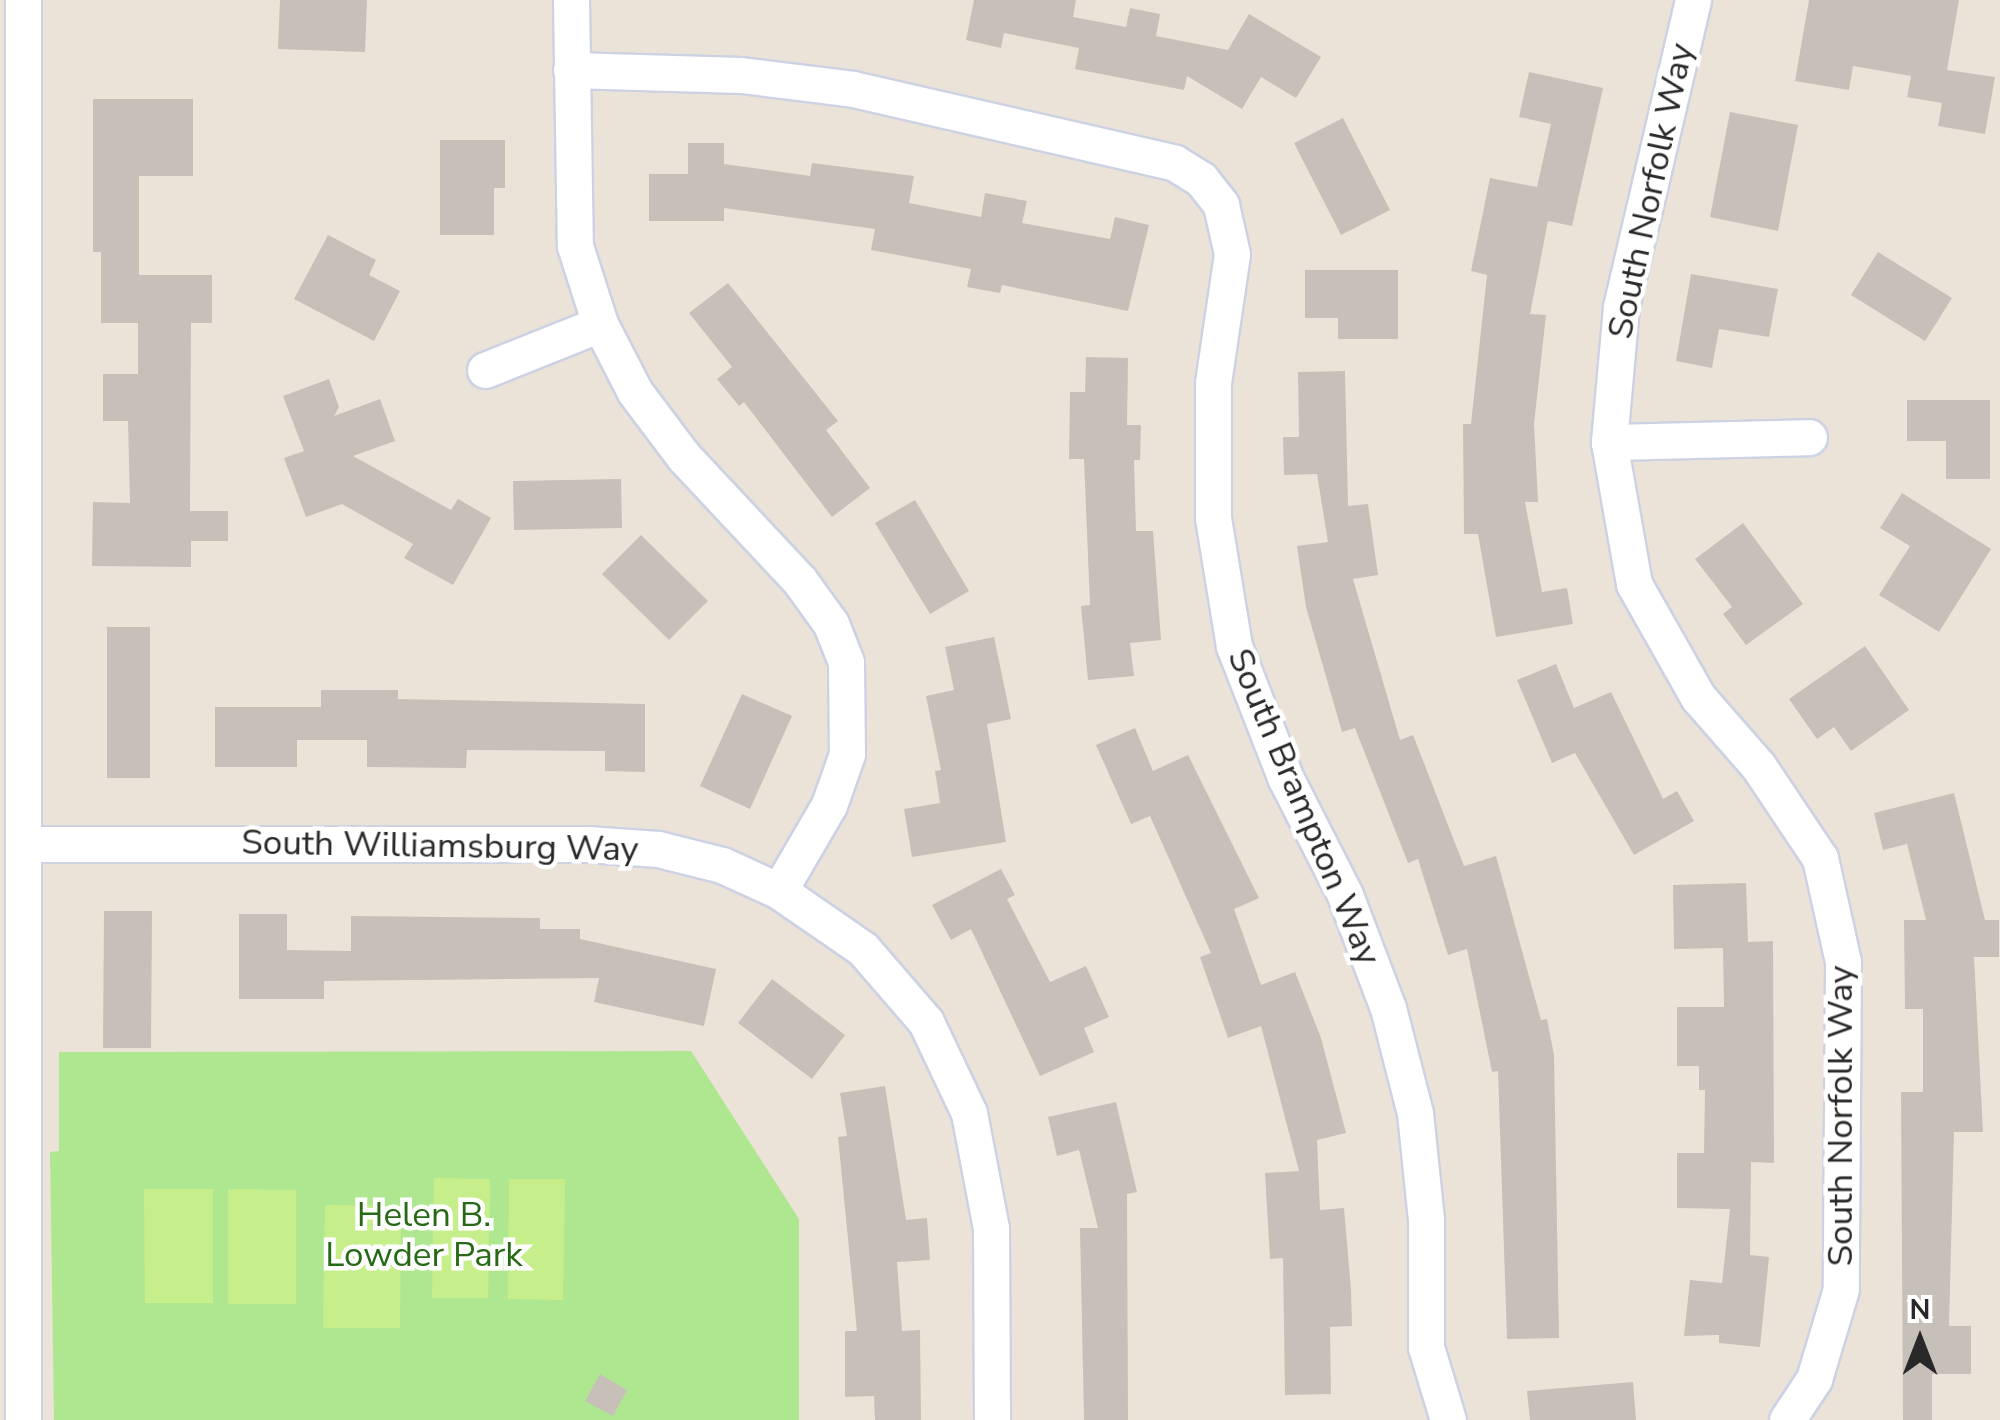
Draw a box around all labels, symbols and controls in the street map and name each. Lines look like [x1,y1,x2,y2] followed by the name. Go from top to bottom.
[1599,39,1703,343] street label: South Norfolk Way
[1218,642,1390,972] street label: South Brampton Way
[241,822,639,870] street label: South Williamsburg Way
[1820,966,1862,1266] street label: South Norfolk Way
[325,1194,523,1276] park label: Helen B. Lowder Park
[1870,1290,1970,1390] north arrow
[1910,1291,1930,1329] text: N

